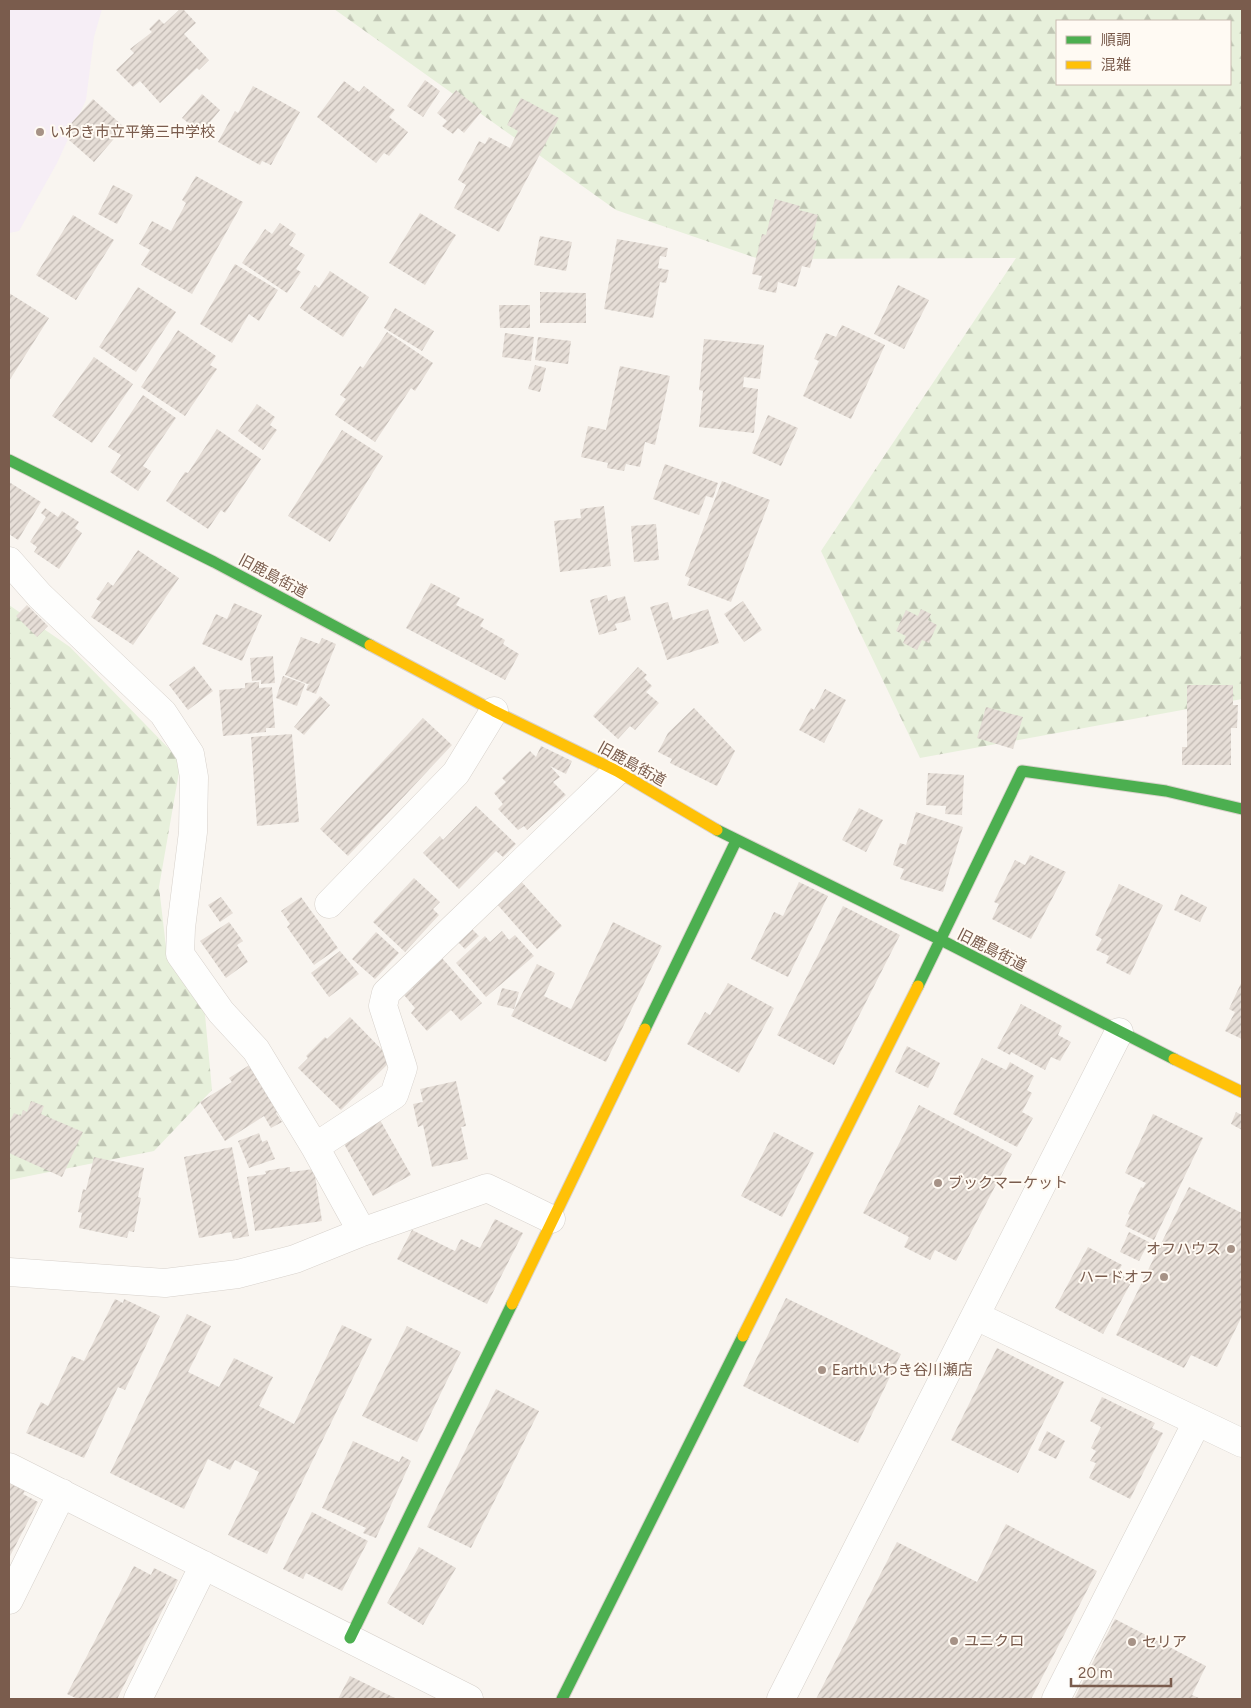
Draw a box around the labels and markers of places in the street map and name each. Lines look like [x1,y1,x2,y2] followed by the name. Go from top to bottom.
[50,123,215,141] place label: いわき市立平第三中学校
[34,126,46,138] marker: いわき市立平第三中学校
[948,1174,1068,1192] place label: ブックマーケット
[932,1177,944,1189] marker: ブックマーケット
[1146,1240,1221,1258] place label: オフハウス
[1225,1243,1237,1255] marker: オフハウス
[1079,1268,1154,1286] place label: ハードオフ
[1158,1271,1170,1283] marker: ハードオフ
[832,1361,973,1379] place label: Earthいわき谷川瀬店
[816,1364,828,1376] marker: Earthいわき谷川瀬店
[964,1632,1024,1650] place label: ユニクロ
[1142,1633,1187,1651] place label: セリア
[948,1635,960,1647] marker: ユニクロ
[1126,1636,1138,1648] marker: セリア

